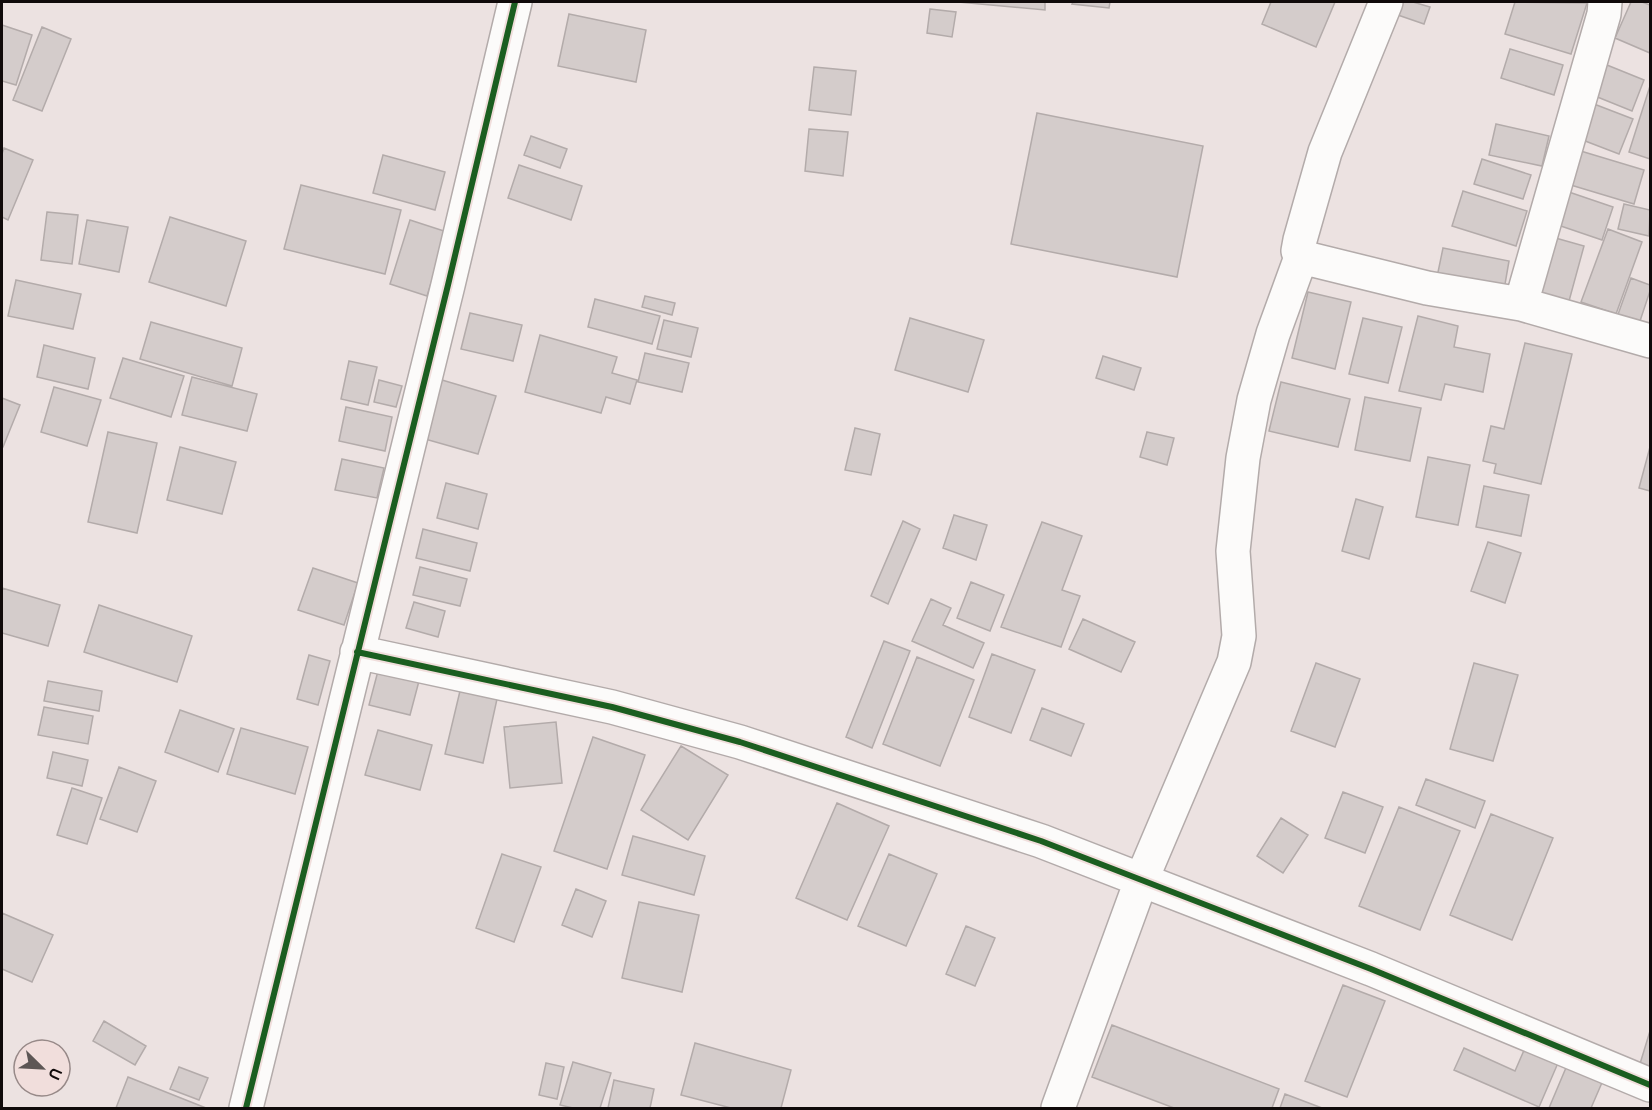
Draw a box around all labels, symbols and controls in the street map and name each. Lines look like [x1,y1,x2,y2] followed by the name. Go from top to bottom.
[12,1038,72,1098] north arrow
[42,1064,65,1083] text: U

